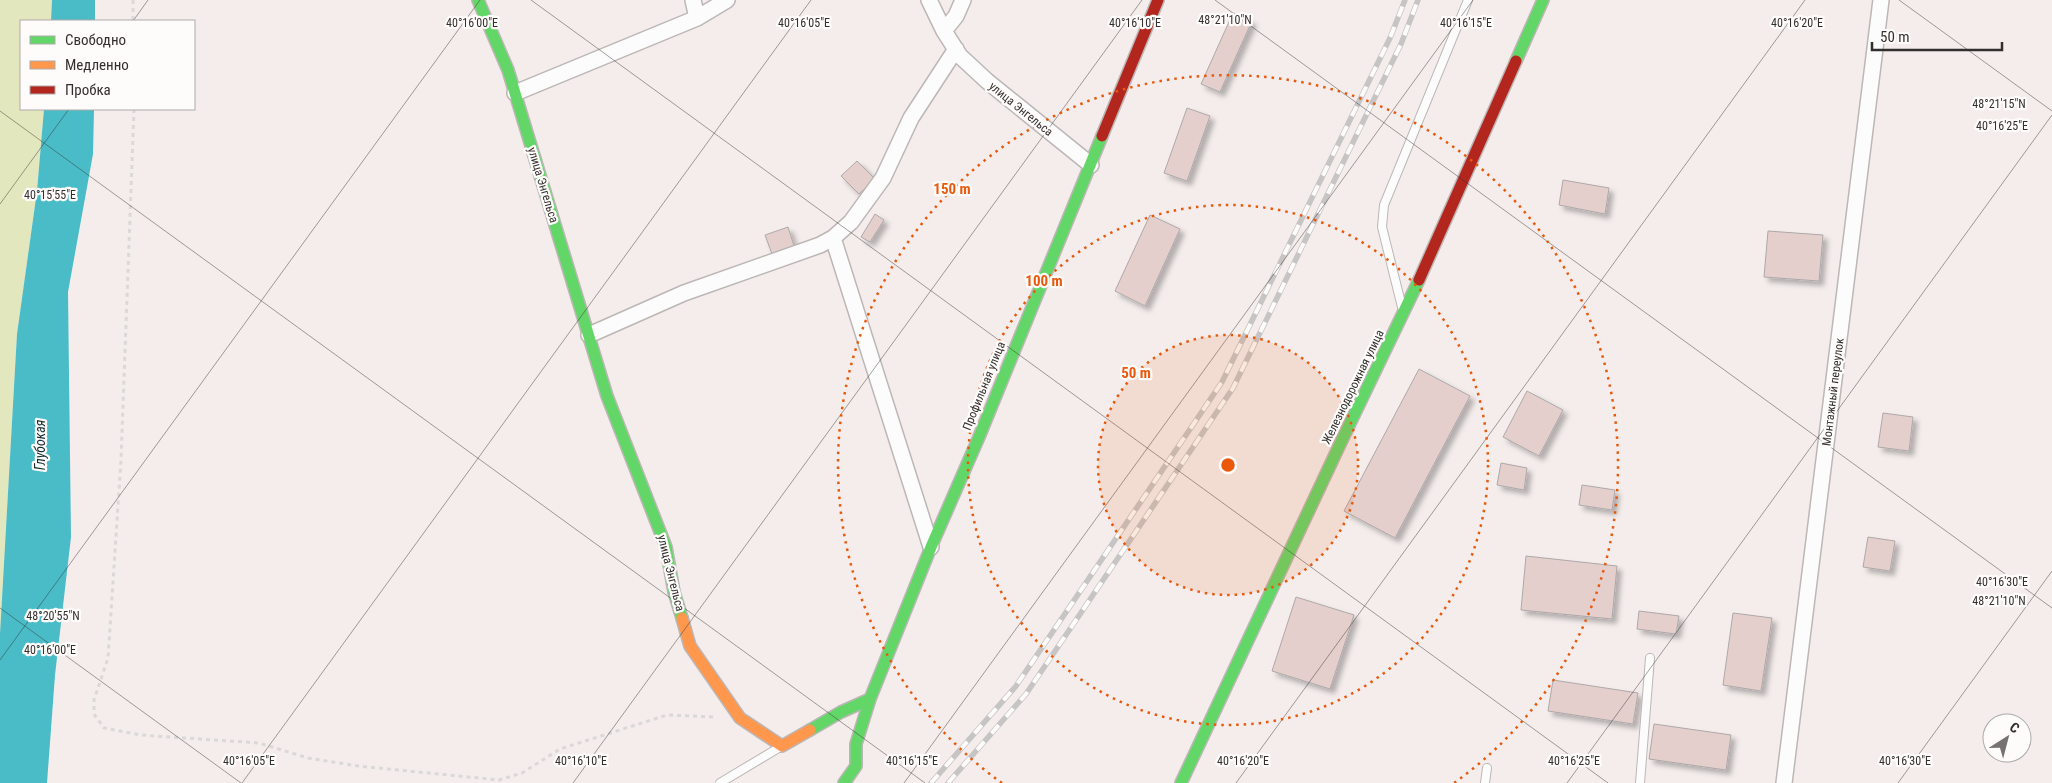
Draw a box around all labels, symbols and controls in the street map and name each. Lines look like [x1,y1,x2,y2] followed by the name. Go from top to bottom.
[1198,13,1252,27] text: 48°21'10"N
[446,16,498,30] text: 40°16'00"E
[778,16,830,30] text: 40°16'05"E
[1109,16,1161,30] text: 40°16'10"E
[1440,16,1492,30] text: 40°16'15"E
[1771,16,1823,30] text: 40°16'20"E
[20,20,195,110] legend
[1872,20,2002,52] scale bar
[1880,28,1910,46] text: 50 m
[65,31,126,49] text: Свободно
[65,56,129,74] text: Медленно
[986,79,1056,139] street label: улица Энгельса
[65,81,111,99] text: Пробка
[1972,97,2026,111] text: 48°21'15"N
[1976,119,2028,133] text: 40°16'25"E
[525,146,561,225] street label: улица Энгельса
[933,180,971,198] text: 150 m
[24,188,76,202] text: 40°15'55"E
[1025,272,1063,290] text: 100 m
[1319,327,1387,446] street label: Железнодорожная улица
[1819,337,1847,447] street label: Монтажный переулок
[960,339,1008,432] street label: Профильная улица
[1121,364,1151,382] text: 50 m
[32,419,48,470] water label: Глубокая
[1219,456,1237,474] centre of rings
[655,533,687,613] street label: улица Энгельса
[1976,575,2028,589] text: 40°16'30"E
[1972,594,2026,608] text: 48°21'10"N
[26,609,80,623] text: 48°20'55"N
[24,643,76,657] text: 40°16'00"E
[1982,713,2032,763] north arrow
[2007,719,2023,736] text: С
[223,754,275,768] text: 40°16'05"E
[555,754,607,768] text: 40°16'10"E
[886,754,938,768] text: 40°16'15"E
[1217,754,1269,768] text: 40°16'20"E
[1548,754,1600,768] text: 40°16'25"E
[1879,754,1931,768] text: 40°16'30"E

